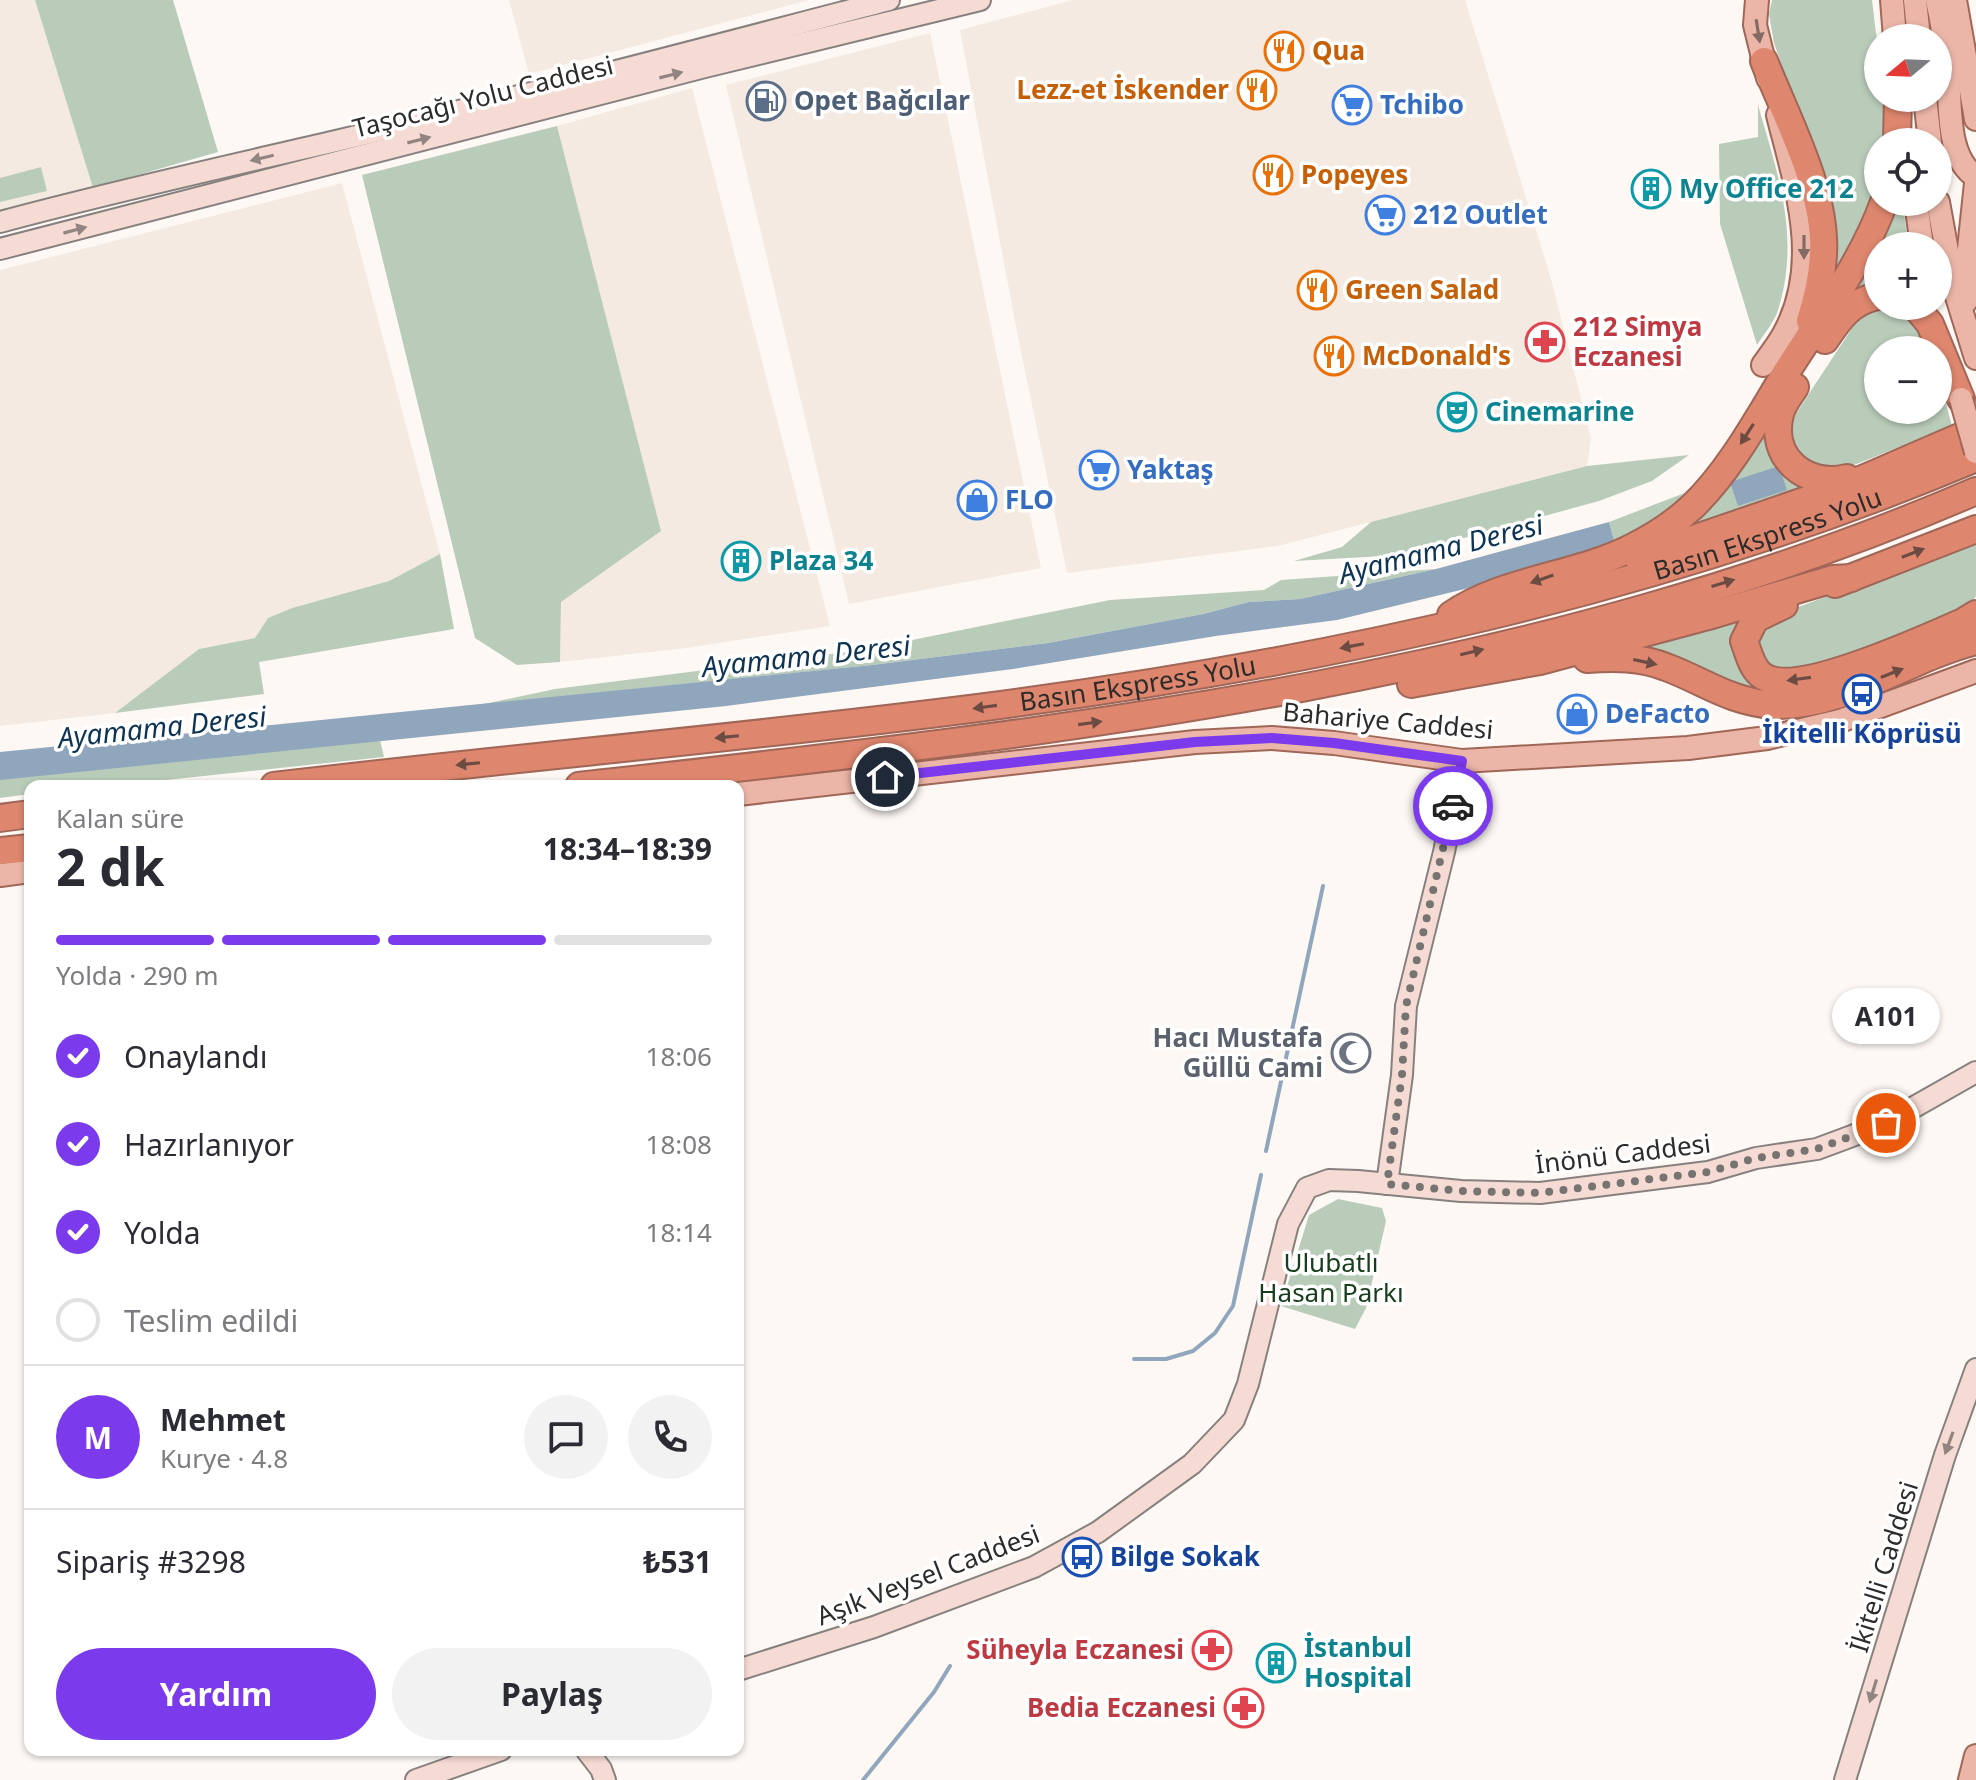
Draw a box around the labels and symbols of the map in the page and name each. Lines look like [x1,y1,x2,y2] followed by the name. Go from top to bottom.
[1752,19,1765,44] one-way arrow
[1864,24,1952,112] north arrow
[1263,30,1305,72] restaurant icon: Qua
[1312,32,1365,68] place label: Qua
[349,46,617,146] street label: Taşocağı Yolu Caddesi
[659,69,684,81] one-way arrow
[1236,69,1278,111] restaurant icon: Lezz-et İskender
[1016,71,1229,107] place label: Lezz-et İskender
[745,80,787,122] fuel station icon: Opet Bağcılar
[794,82,970,118] place label: Opet Bağcılar
[1331,84,1373,126] supermarket icon: Tchibo
[1380,86,1464,122] place label: Tchibo
[407,134,432,146] one-way arrow
[249,152,274,164] one-way arrow
[1252,154,1294,196] restaurant icon: Popeyes
[1301,156,1408,192] place label: Popeyes
[1630,168,1672,210] building icon: My Office 212
[1679,170,1854,206] place label: My Office 212
[1364,194,1406,236] supermarket icon: 212 Outlet
[1413,196,1548,232] place label: 212 Outlet
[63,223,88,235] one-way arrow
[1798,235,1810,260] one-way arrow
[1296,269,1338,311] restaurant icon: Green Salad
[1345,271,1499,307] place label: Green Salad
[1573,308,1702,374] place label: 212 Simya Eczanesi
[1524,321,1566,363] pharmacy icon: 212 Simya Eczanesi
[1313,335,1355,377] restaurant icon: McDonald's
[1362,337,1511,373] place label: McDonald's
[1436,391,1478,433] theatre icon: Cinemarine
[1485,393,1635,429] place label: Cinemarine
[1741,423,1755,445] one-way arrow
[1078,449,1120,491] supermarket icon: Yaktaş
[1127,451,1214,487] place label: Yaktaş
[1649,478,1886,588] street label: Basın Ekspress Yolu
[956,479,998,521] shop icon: FLO
[1005,481,1054,517] place label: FLO
[1333,504,1548,592] water label: Ayamama Deresi
[720,540,762,582] building icon: Plaza 34
[769,542,873,578] place label: Plaza 34
[1901,546,1925,559] one-way arrow
[1530,574,1554,586] one-way arrow
[1711,576,1735,589] one-way arrow
[698,625,913,685] water label: Ayamama Deresi
[1339,640,1364,653] one-way arrow
[1460,645,1485,658] one-way arrow
[1017,646,1259,719] street label: Basın Ekspress Yolu
[1633,656,1658,669] one-way arrow
[1880,666,1904,679] one-way arrow
[1786,673,1811,686] one-way arrow
[1841,673,1883,715] bus stop icon: İkitelli Köprüsü
[1281,693,1495,747] street label: Bahariye Caddesi
[1556,693,1598,735] shop icon: DeFacto
[1605,695,1710,731] place label: DeFacto
[54,696,269,756] water label: Ayamama Deresi
[972,701,997,714] one-way arrow
[1762,715,1962,751] place label: İkitelli Köprüsü
[1078,716,1103,729] one-way arrow
[714,730,739,743] one-way arrow
[851,743,919,811] pin
[455,757,480,770] one-way arrow
[1413,766,1493,846] courier
[1832,987,1940,1043] callout: A101
[1153,1019,1323,1085] place label: Hacı Mustafa Güllü Cami
[1330,1032,1372,1074] mosque icon: Hacı Mustafa Güllü Cami
[1852,1089,1920,1157] pin
[1533,1124,1713,1182] street label: İnönü Caddesi
[1258,1244,1404,1310] park label: Ulubatlı Hasan Parkı
[1943,1431,1955,1455] one-way arrow
[1840,1477,1926,1657] street label: İkitelli Caddesi
[811,1515,1044,1633] street label: Aşık Veysel Caddesi
[1061,1536,1103,1578] bus stop icon: Bilge Sokak
[1110,1538,1261,1574] place label: Bilge Sokak
[1191,1629,1233,1671] pharmacy icon: Süheyla Eczanesi
[1304,1629,1412,1695] place label: İstanbul Hospital
[966,1631,1184,1667] place label: Süheyla Eczanesi
[1255,1642,1297,1684] building icon: İstanbul Hospital
[1866,1680,1879,1704] one-way arrow
[1223,1687,1265,1729] pharmacy icon: Bedia Eczanesi
[1027,1689,1216,1725] place label: Bedia Eczanesi

